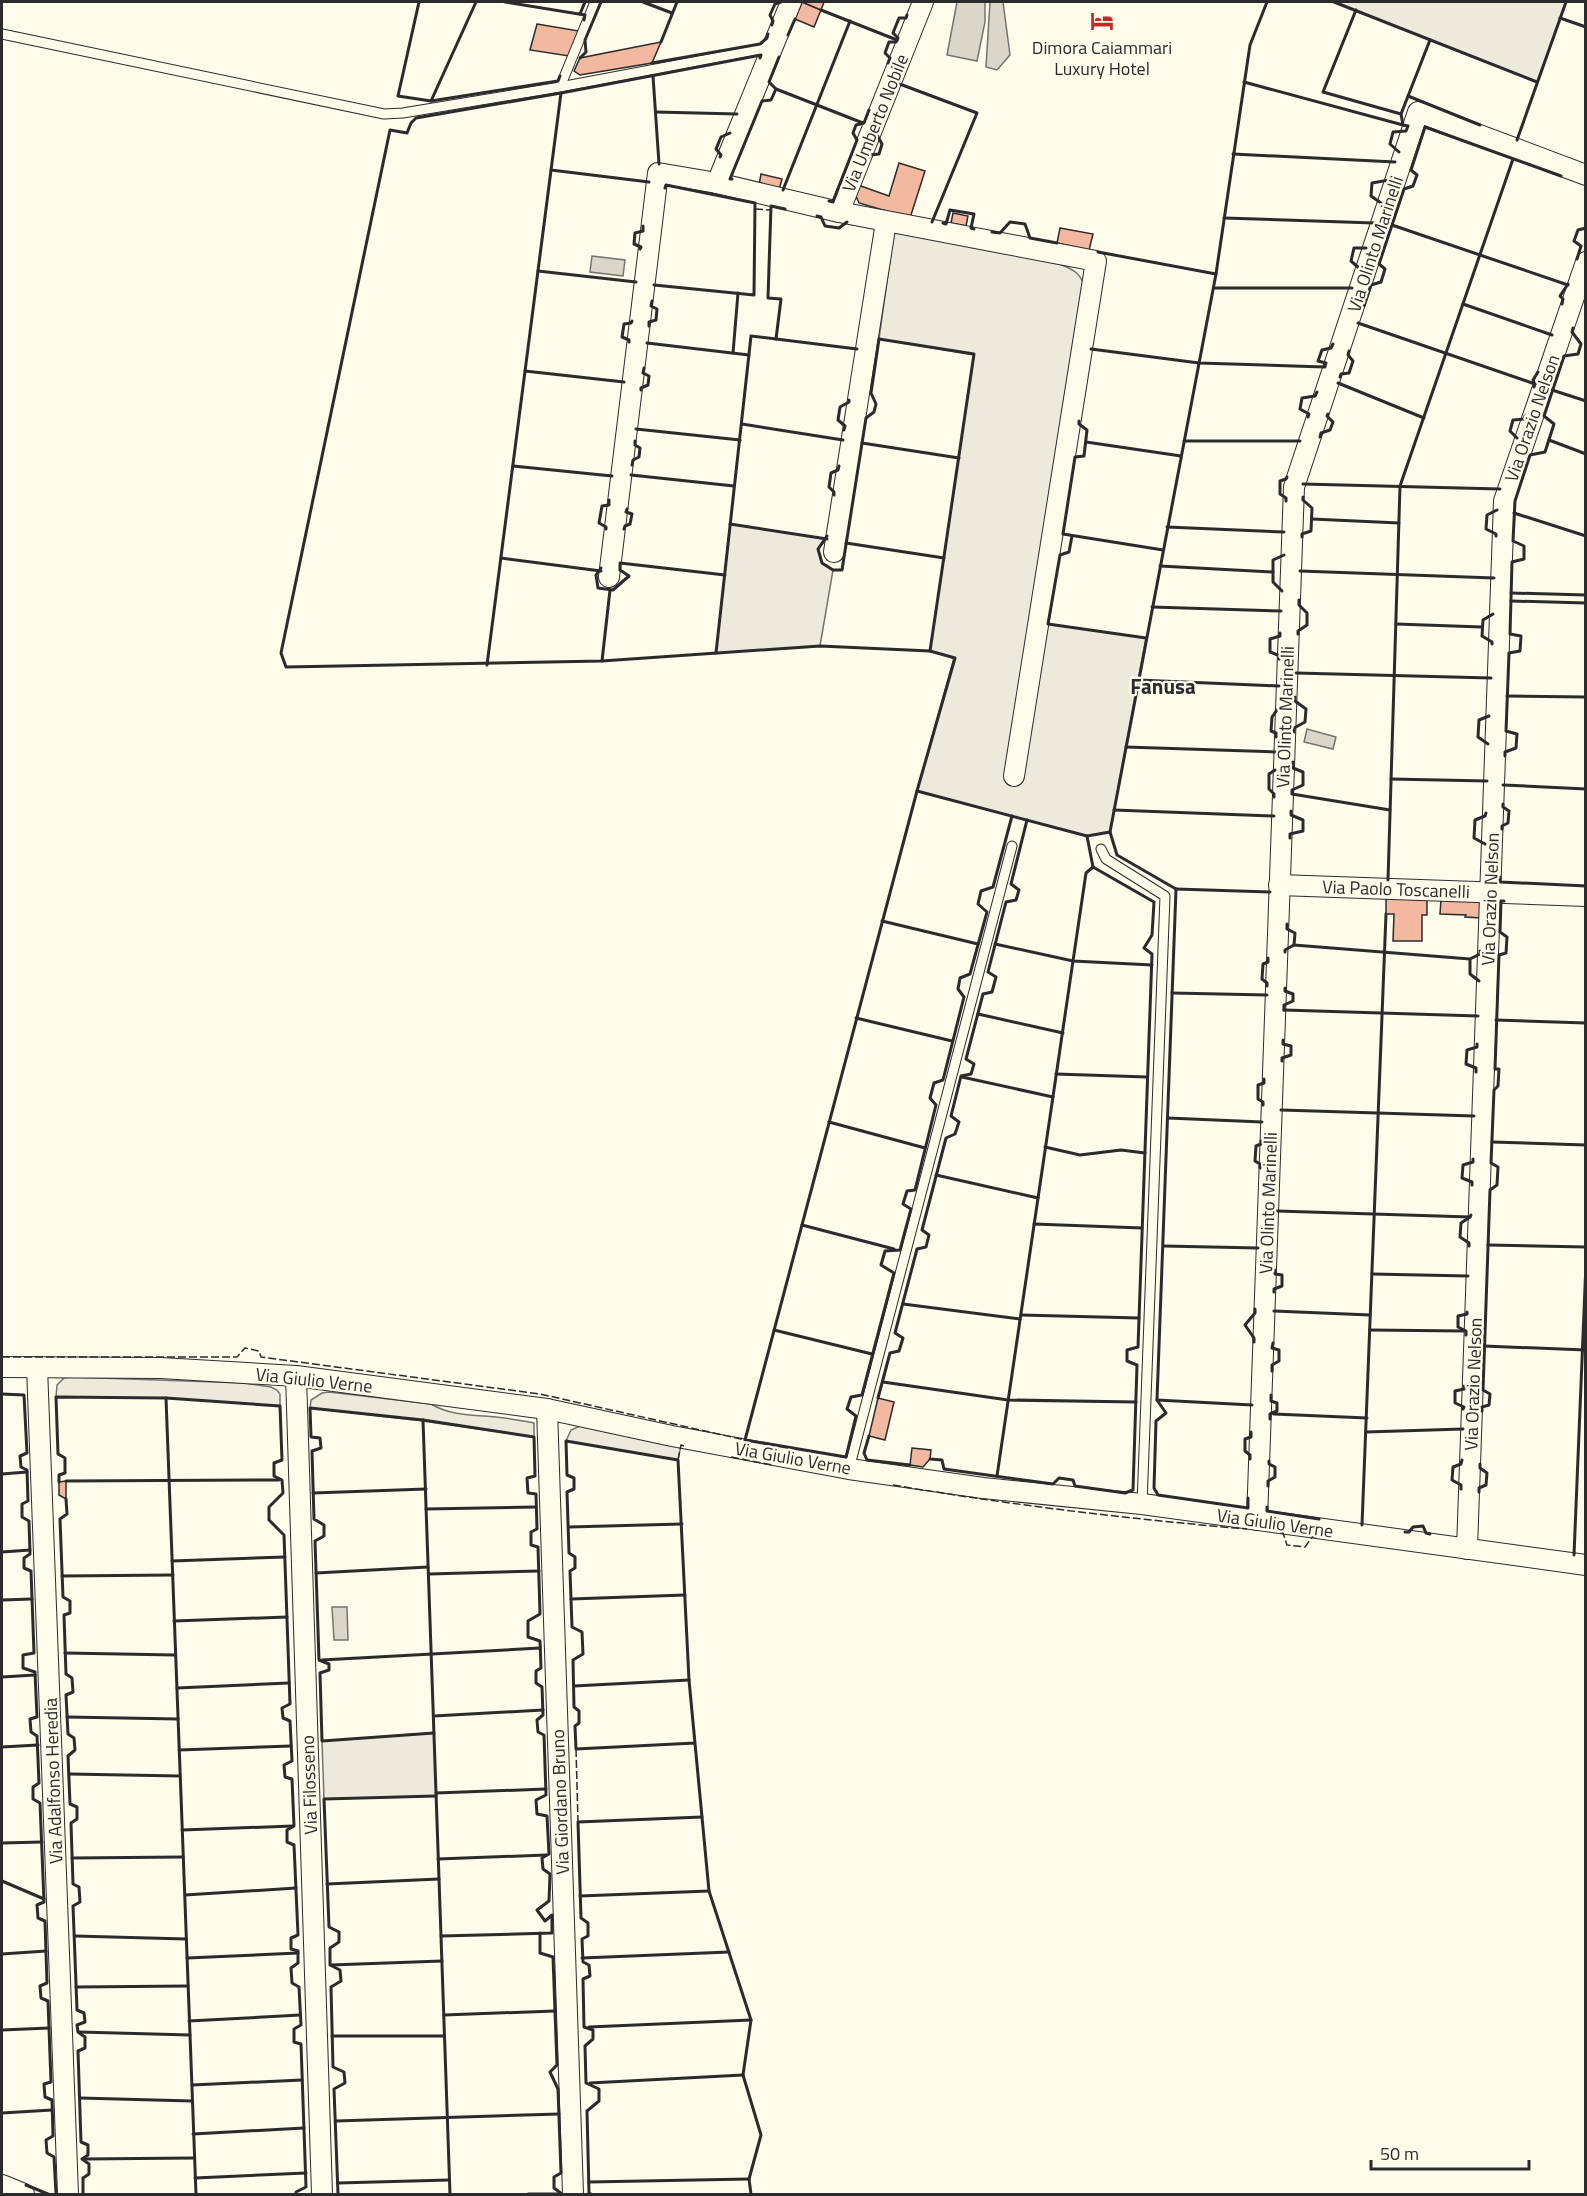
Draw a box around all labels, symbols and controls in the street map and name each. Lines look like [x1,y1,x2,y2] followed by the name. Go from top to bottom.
[1089,8,1115,34] hotel icon: Dimora Caiammari Luxury Hotel
[1032,34,1172,82] place label: Dimora Caiammari Luxury Hotel
[835,50,915,196] street label: Via Umberto Nobile
[1340,172,1410,316] street label: Via Olinto Marinelli
[1498,351,1566,485] street label: Via Orazio Nelson
[1269,646,1301,788] street label: Via Olinto Marinelli
[1130,670,1196,702] district label: Fanusa
[1474,832,1506,966] street label: Via Orazio Nelson
[1322,873,1470,905] street label: Via Paolo Toscanelli
[1252,1132,1284,1274] street label: Via Olinto Marinelli
[1457,1317,1489,1451] street label: Via Orazio Nelson
[254,1360,374,1400] street label: Via Giulio Verne
[733,1435,853,1481] street label: Via Giulio Verne
[1215,1501,1335,1545] street label: Via Giulio Verne
[37,1697,69,1865] street label: Via Adalfonso Heredia
[544,1729,576,1875] street label: Via Giordano Bruno
[294,1735,324,1835] street label: Via Filosseno
[1371,2133,1528,2171] scale bar
[1380,2140,1419,2167] text: 50 m

